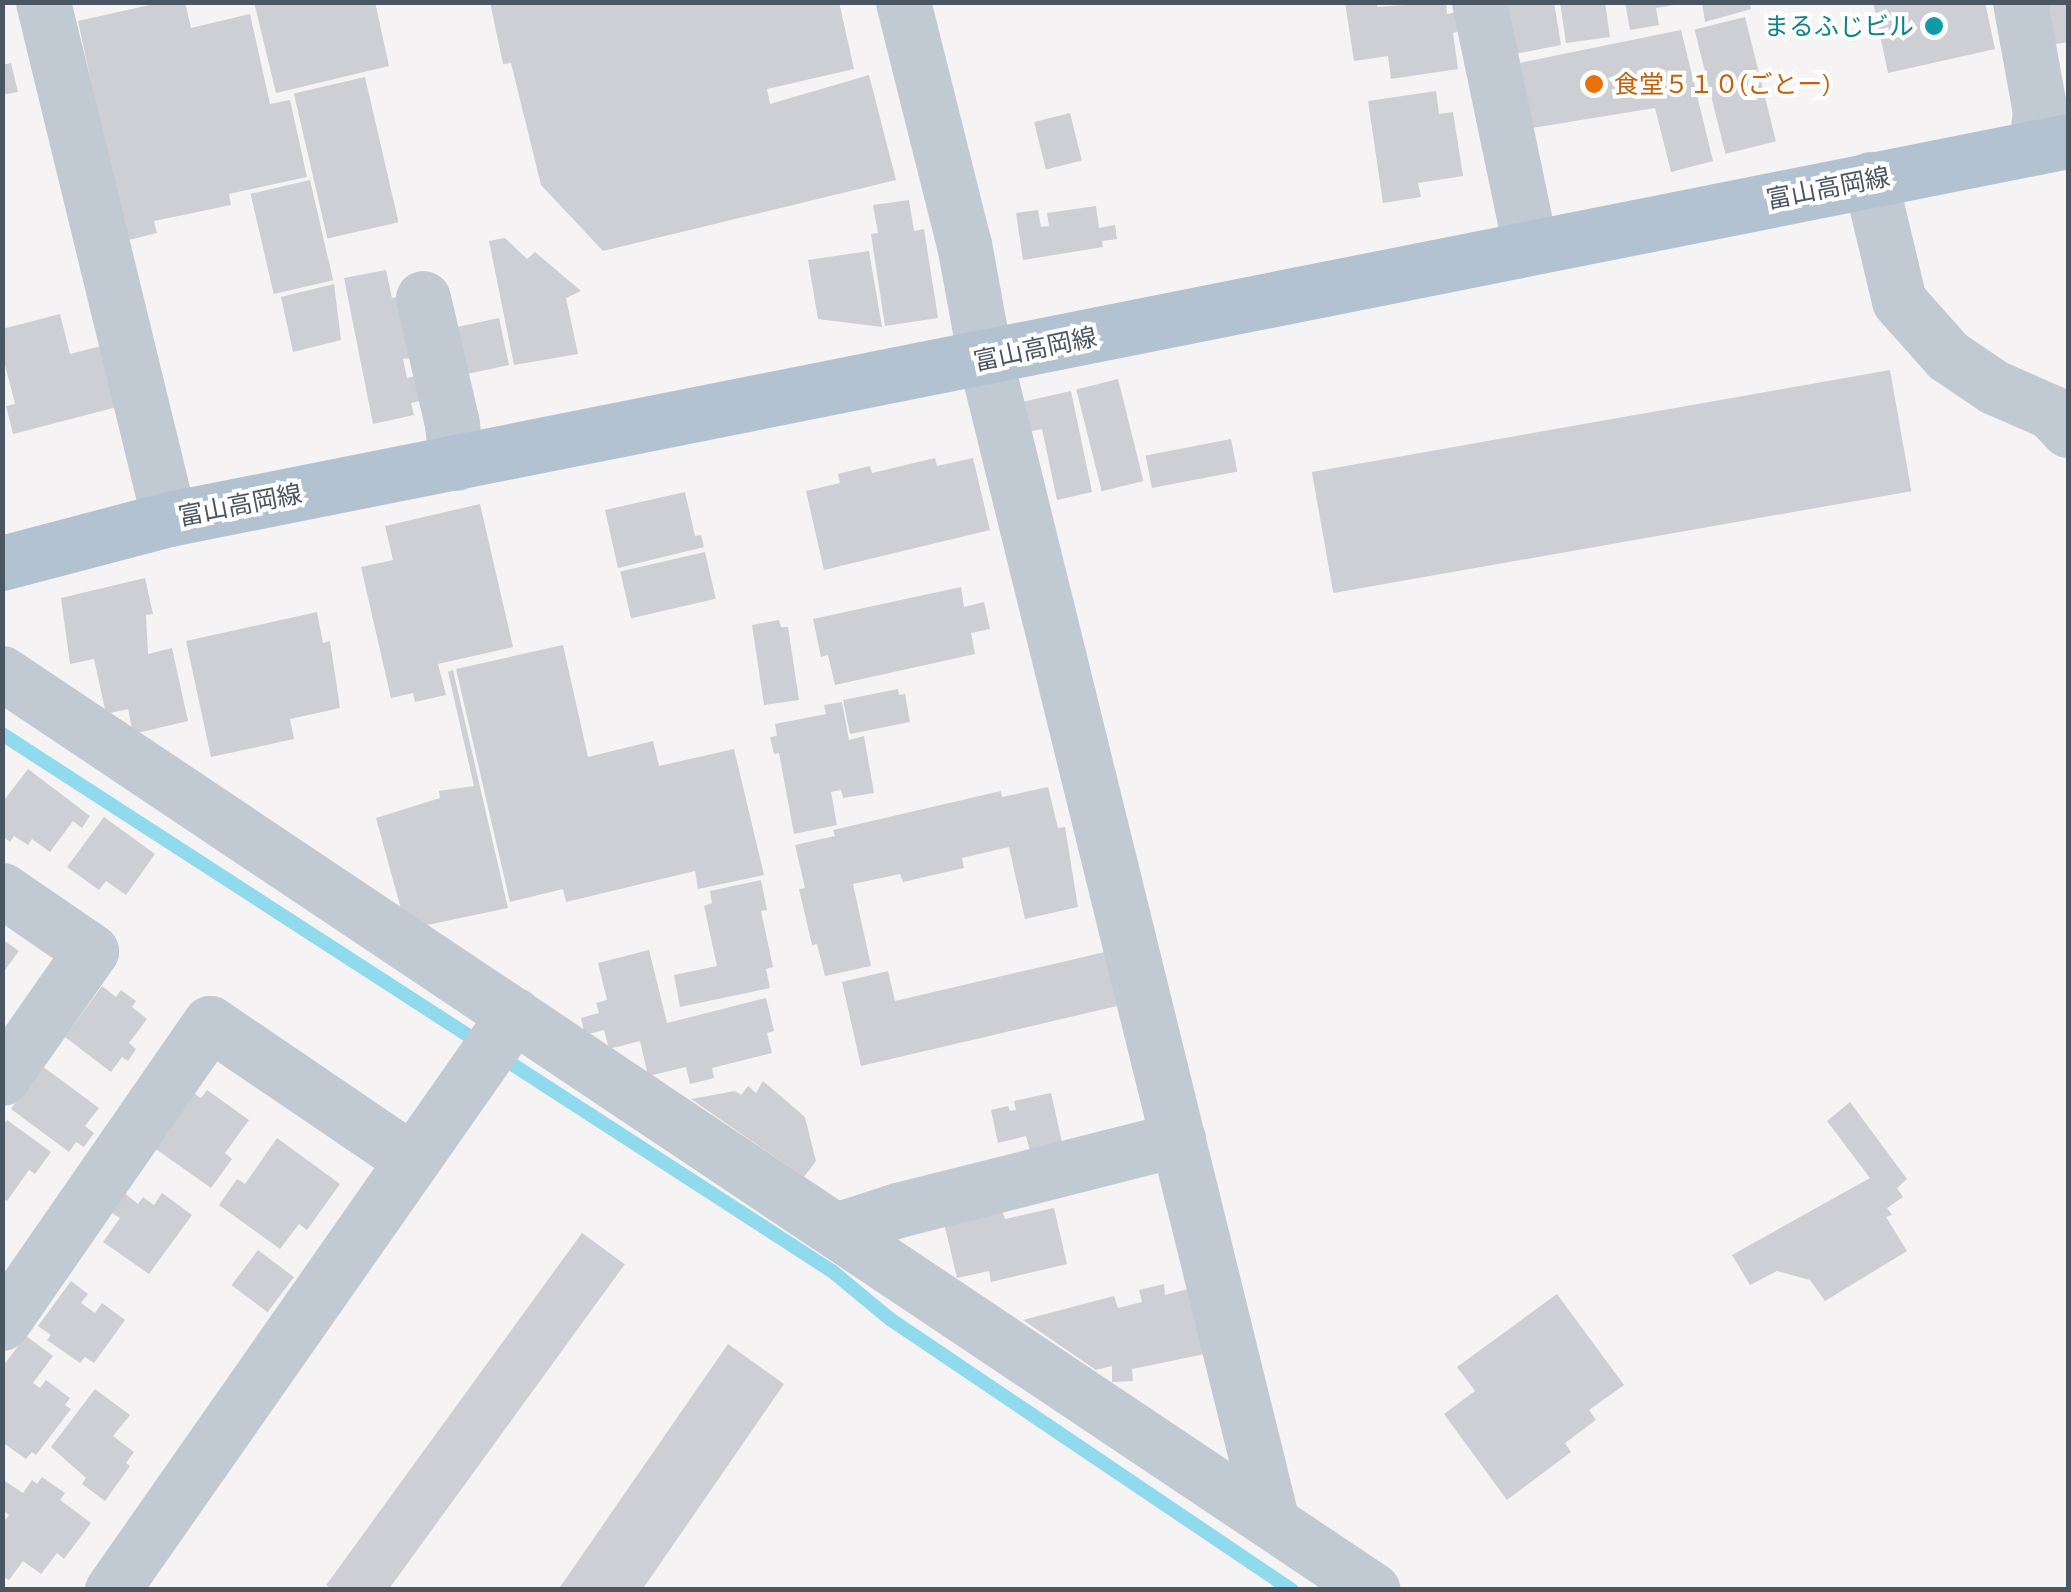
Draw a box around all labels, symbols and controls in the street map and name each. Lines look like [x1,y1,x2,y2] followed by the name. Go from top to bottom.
[1764,11,1914,41] place label: まるふじビル
[1923,15,1945,37] marker: まるふじビル
[1614,69,1831,99] place label: 食堂５１０(ごとー)
[1583,73,1605,95] marker: 食堂５１０(ごとー)
[1764,161,1892,215] street label: 富山高岡線
[971,321,1099,377] street label: 富山高岡線
[176,478,304,532] street label: 富山高岡線

